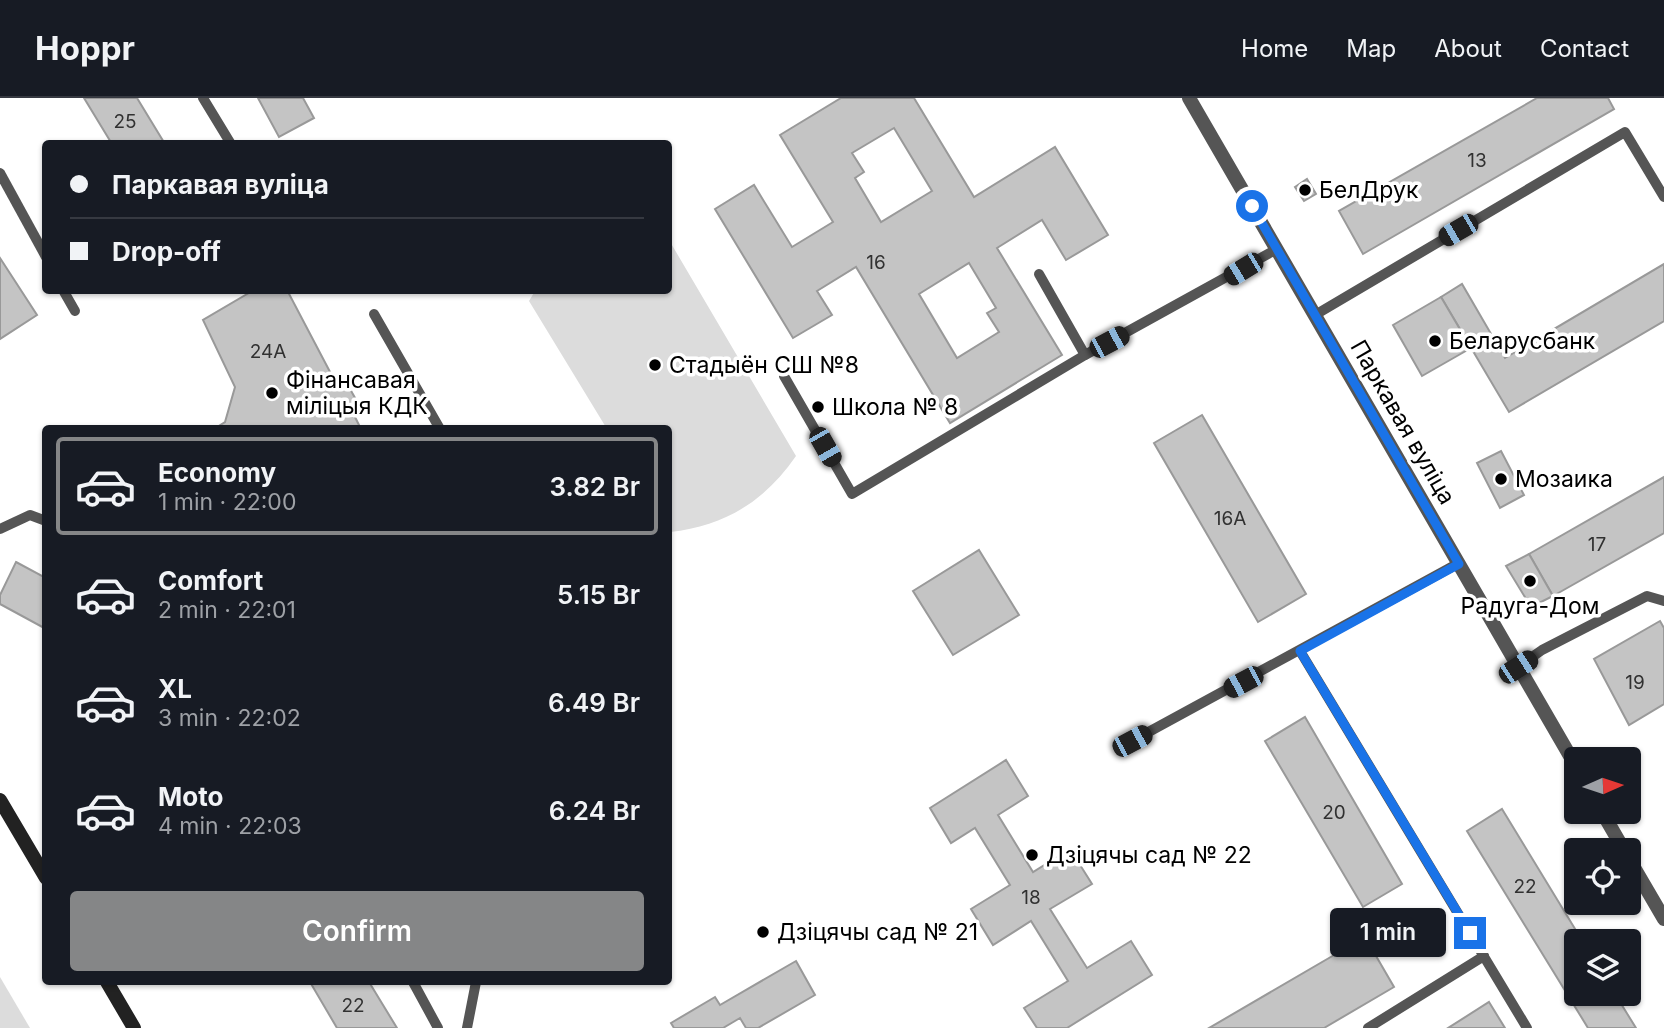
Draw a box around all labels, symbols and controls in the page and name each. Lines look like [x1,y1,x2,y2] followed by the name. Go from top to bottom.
[35,28,135,68] text: Hoppr
[1241,34,1308,63] text: Home
[1346,34,1396,63] text: Map
[1434,34,1502,63] text: About
[1540,34,1629,63] text: Contact
[113,110,137,133] house number: 25
[1467,149,1487,172] house number: 13
[112,169,329,200] text: Паркавая вуліца
[1319,176,1419,204] place label: БелДрук
[1297,182,1313,198] marker: БелДрук
[1236,190,1268,222] route start
[1435,210,1482,250] car
[112,236,221,267] text: Drop-off
[1220,249,1267,289] car
[866,251,886,274] house number: 16
[1086,323,1133,361] car
[1449,327,1596,355] place label: Беларусбанк
[1427,333,1443,349] marker: Беларусбанк
[1345,335,1461,509] street label: Паркавая вуліца
[250,340,286,363] house number: 24А
[669,351,859,379] place label: Стадыён СШ №8
[647,357,663,373] marker: Стадыён СШ №8
[286,366,428,420] place label: Фінансавая міліцыя КДК
[264,385,280,401] marker: Фінансавая міліцыя КДК
[832,393,958,421] place label: Школа № 8
[810,399,826,415] marker: Школа № 8
[806,424,845,470] car
[74,455,137,518] icon: car
[158,457,276,488] text: Economy
[1515,465,1613,493] place label: Мозаика
[550,471,640,502] text: 3.82 Br
[1493,471,1509,487] marker: Мозаика
[158,488,296,516] text: 1 min · 22:00
[1214,507,1246,530] house number: 16А
[1588,533,1606,556] house number: 17
[74,563,137,626] icon: car
[158,565,263,596] text: Comfort
[1522,573,1538,589] marker: Радуга-Дом
[557,579,640,610] text: 5.15 Br
[1461,592,1599,620] place label: Радуга-Дом
[158,596,296,624] text: 2 min · 22:01
[1495,647,1542,687] car
[1220,663,1267,701] car
[74,671,137,734] icon: car
[1625,671,1645,694] house number: 19
[158,673,192,704] text: XL
[548,687,640,718] text: 6.49 Br
[158,704,301,732] text: 3 min · 22:02
[1109,722,1156,760] car
[1564,747,1642,824] north arrow
[1564,747,1641,1006] map controls
[74,779,137,842] icon: car
[158,781,223,812] text: Moto
[549,795,640,826] text: 6.24 Br
[1322,801,1346,824] house number: 20
[158,812,302,840] text: 4 min · 22:03
[1564,838,1641,915] button: locate
[1046,841,1252,869] place label: Дзіцячы сад № 22
[1024,847,1040,863] marker: Дзіцячы сад № 22
[1513,875,1537,898] house number: 22
[1021,886,1041,909] house number: 18
[70,891,644,971] button: Confirm
[1330,908,1446,958] callout: 1 min
[1454,917,1486,949] route end
[777,918,978,946] place label: Дзіцячы сад № 21
[1360,918,1416,946] text: 1 min
[755,924,771,940] marker: Дзіцячы сад № 21
[1564,929,1641,1006] button: layers
[341,994,365,1017] house number: 22

